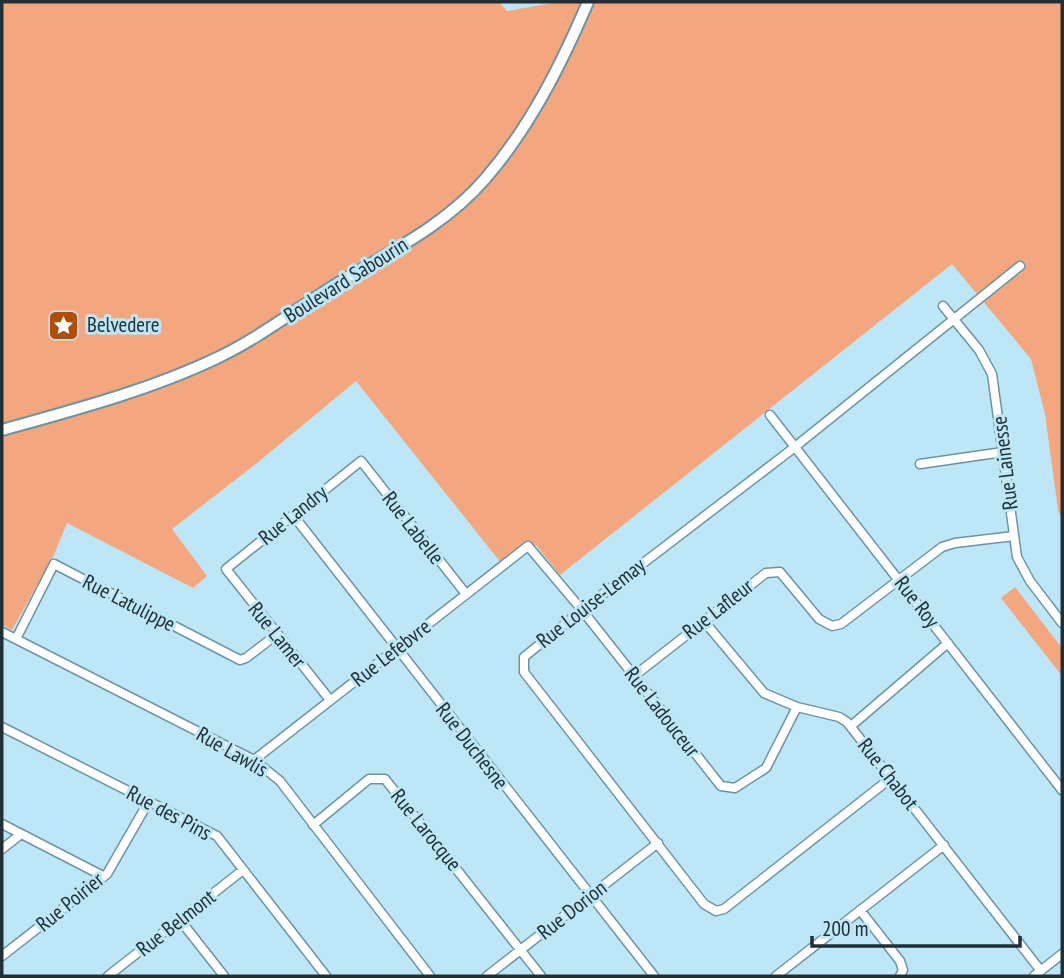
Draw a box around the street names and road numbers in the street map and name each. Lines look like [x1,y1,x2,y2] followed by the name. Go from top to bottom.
[279,231,413,328] street label: Boulevard Sabourin
[985,415,1024,512] street label: Rue Lainesse
[253,479,333,551] street label: Rue Landry
[376,486,450,570] street label: Rue Labelle
[531,552,651,654] street label: Rue Louise-Lemay
[78,568,180,637] street label: Rue Latulippe
[889,570,946,633] street label: Rue Roy
[677,572,759,645] street label: Rue Lafleur
[243,596,312,673] street label: Rue Lamer
[345,613,436,692] street label: Rue Lefebvre
[619,661,706,762] street label: Rue Ladouceur
[430,697,515,795] street label: Rue Duchesne
[192,720,273,783] street label: Rue Lawlis
[852,732,925,815] street label: Rue Chabot
[122,779,216,846] street label: Rue des Pins
[385,783,468,876] street label: Rue Larocque
[30,866,109,937] street label: Rue Poirier
[531,874,612,945] street label: Rue Dorion
[131,883,221,962] street label: Rue Belmont

